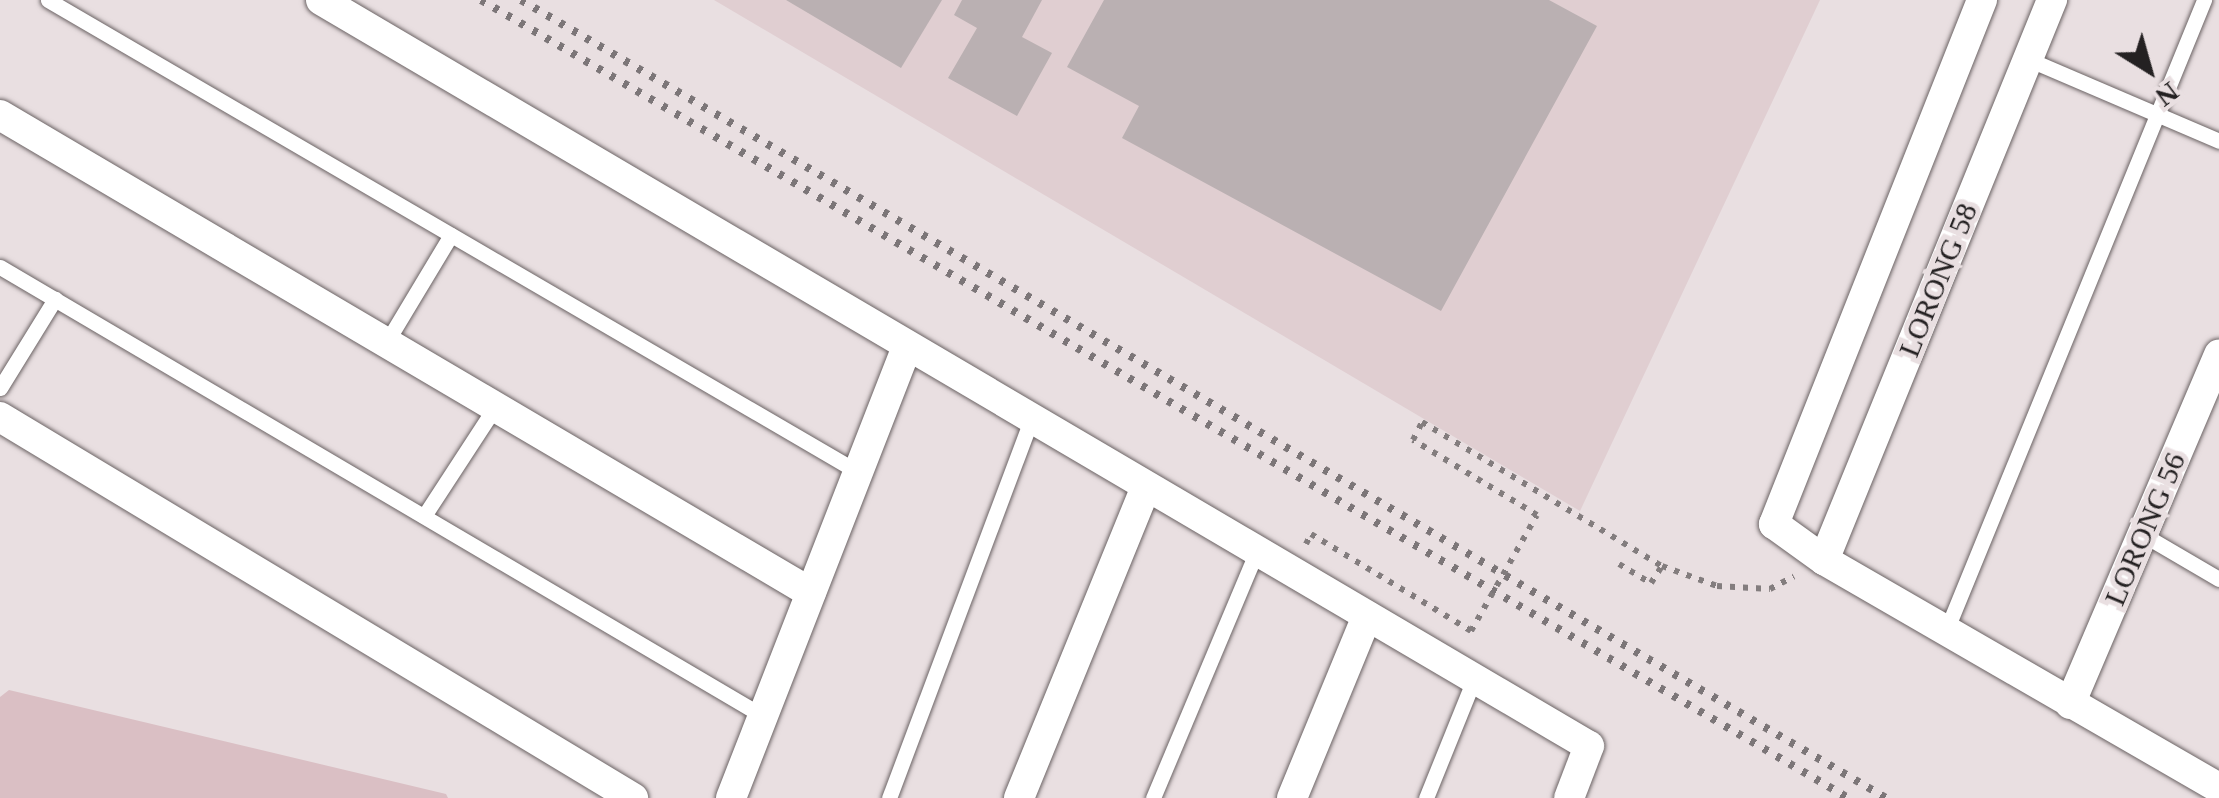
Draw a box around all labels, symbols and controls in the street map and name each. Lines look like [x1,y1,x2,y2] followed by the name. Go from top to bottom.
[2099,20,2199,120] north arrow
[2150,76,2185,113] text: N
[1891,198,1985,362] street label: LORONG 58
[2097,447,2193,611] street label: LORONG 56

